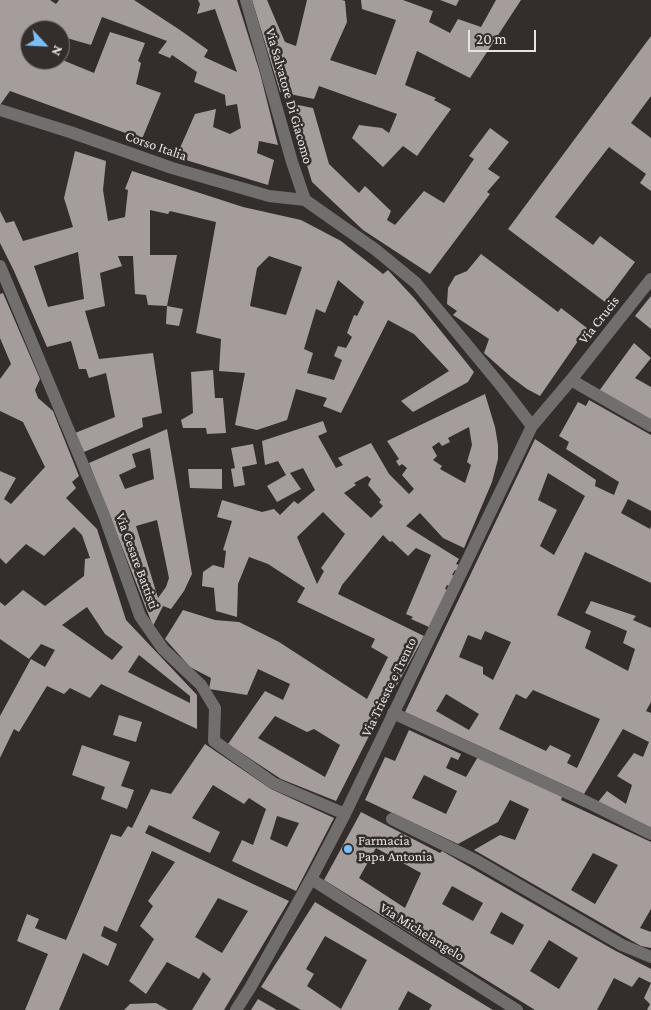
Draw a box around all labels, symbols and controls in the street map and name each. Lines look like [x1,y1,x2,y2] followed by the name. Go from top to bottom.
[20,20,70,70] north arrow
[471,20,538,52] scale bar
[262,26,316,166] street label: Via Salvatore Di Giacomo
[476,31,507,47] text: 20 m
[48,43,67,59] text: N
[123,128,189,164] street label: Corso Italia
[575,293,623,347] street label: Via Crucis
[112,511,162,611] street label: Via Cesare Battisti
[358,635,420,739] street label: Via Trieste e Trento
[358,833,432,866] place label: Farmacia Papa Antonia
[342,843,354,855] marker: Farmacia Papa Antonia
[377,899,467,965] street label: Via Michelangelo

